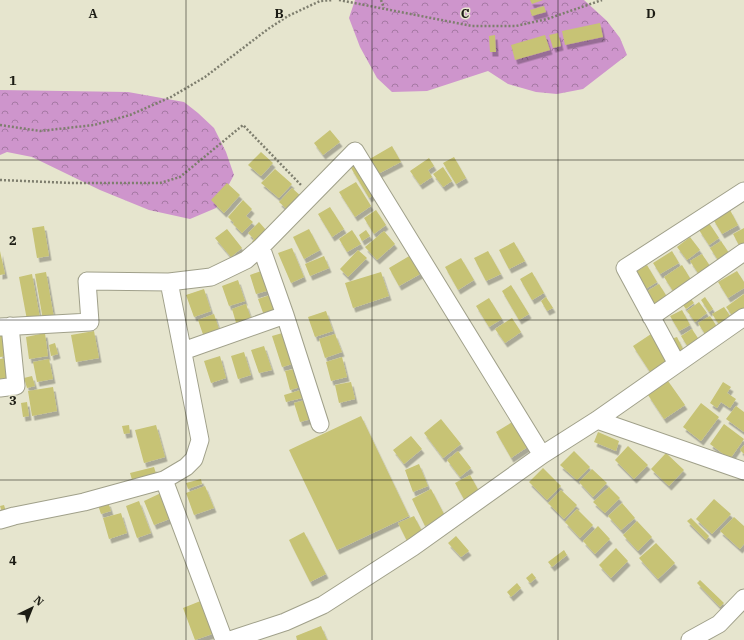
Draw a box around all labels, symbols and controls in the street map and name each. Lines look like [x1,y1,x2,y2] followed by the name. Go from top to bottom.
[88,5,98,22] text: A
[274,5,284,22] text: B
[461,5,470,22] text: C
[646,5,656,22] text: D
[9,72,17,89] text: 1
[9,232,17,249] text: 2
[9,392,17,409] text: 3
[9,552,17,569] text: 4
[12,588,52,628] north arrow
[31,593,47,609] text: N

